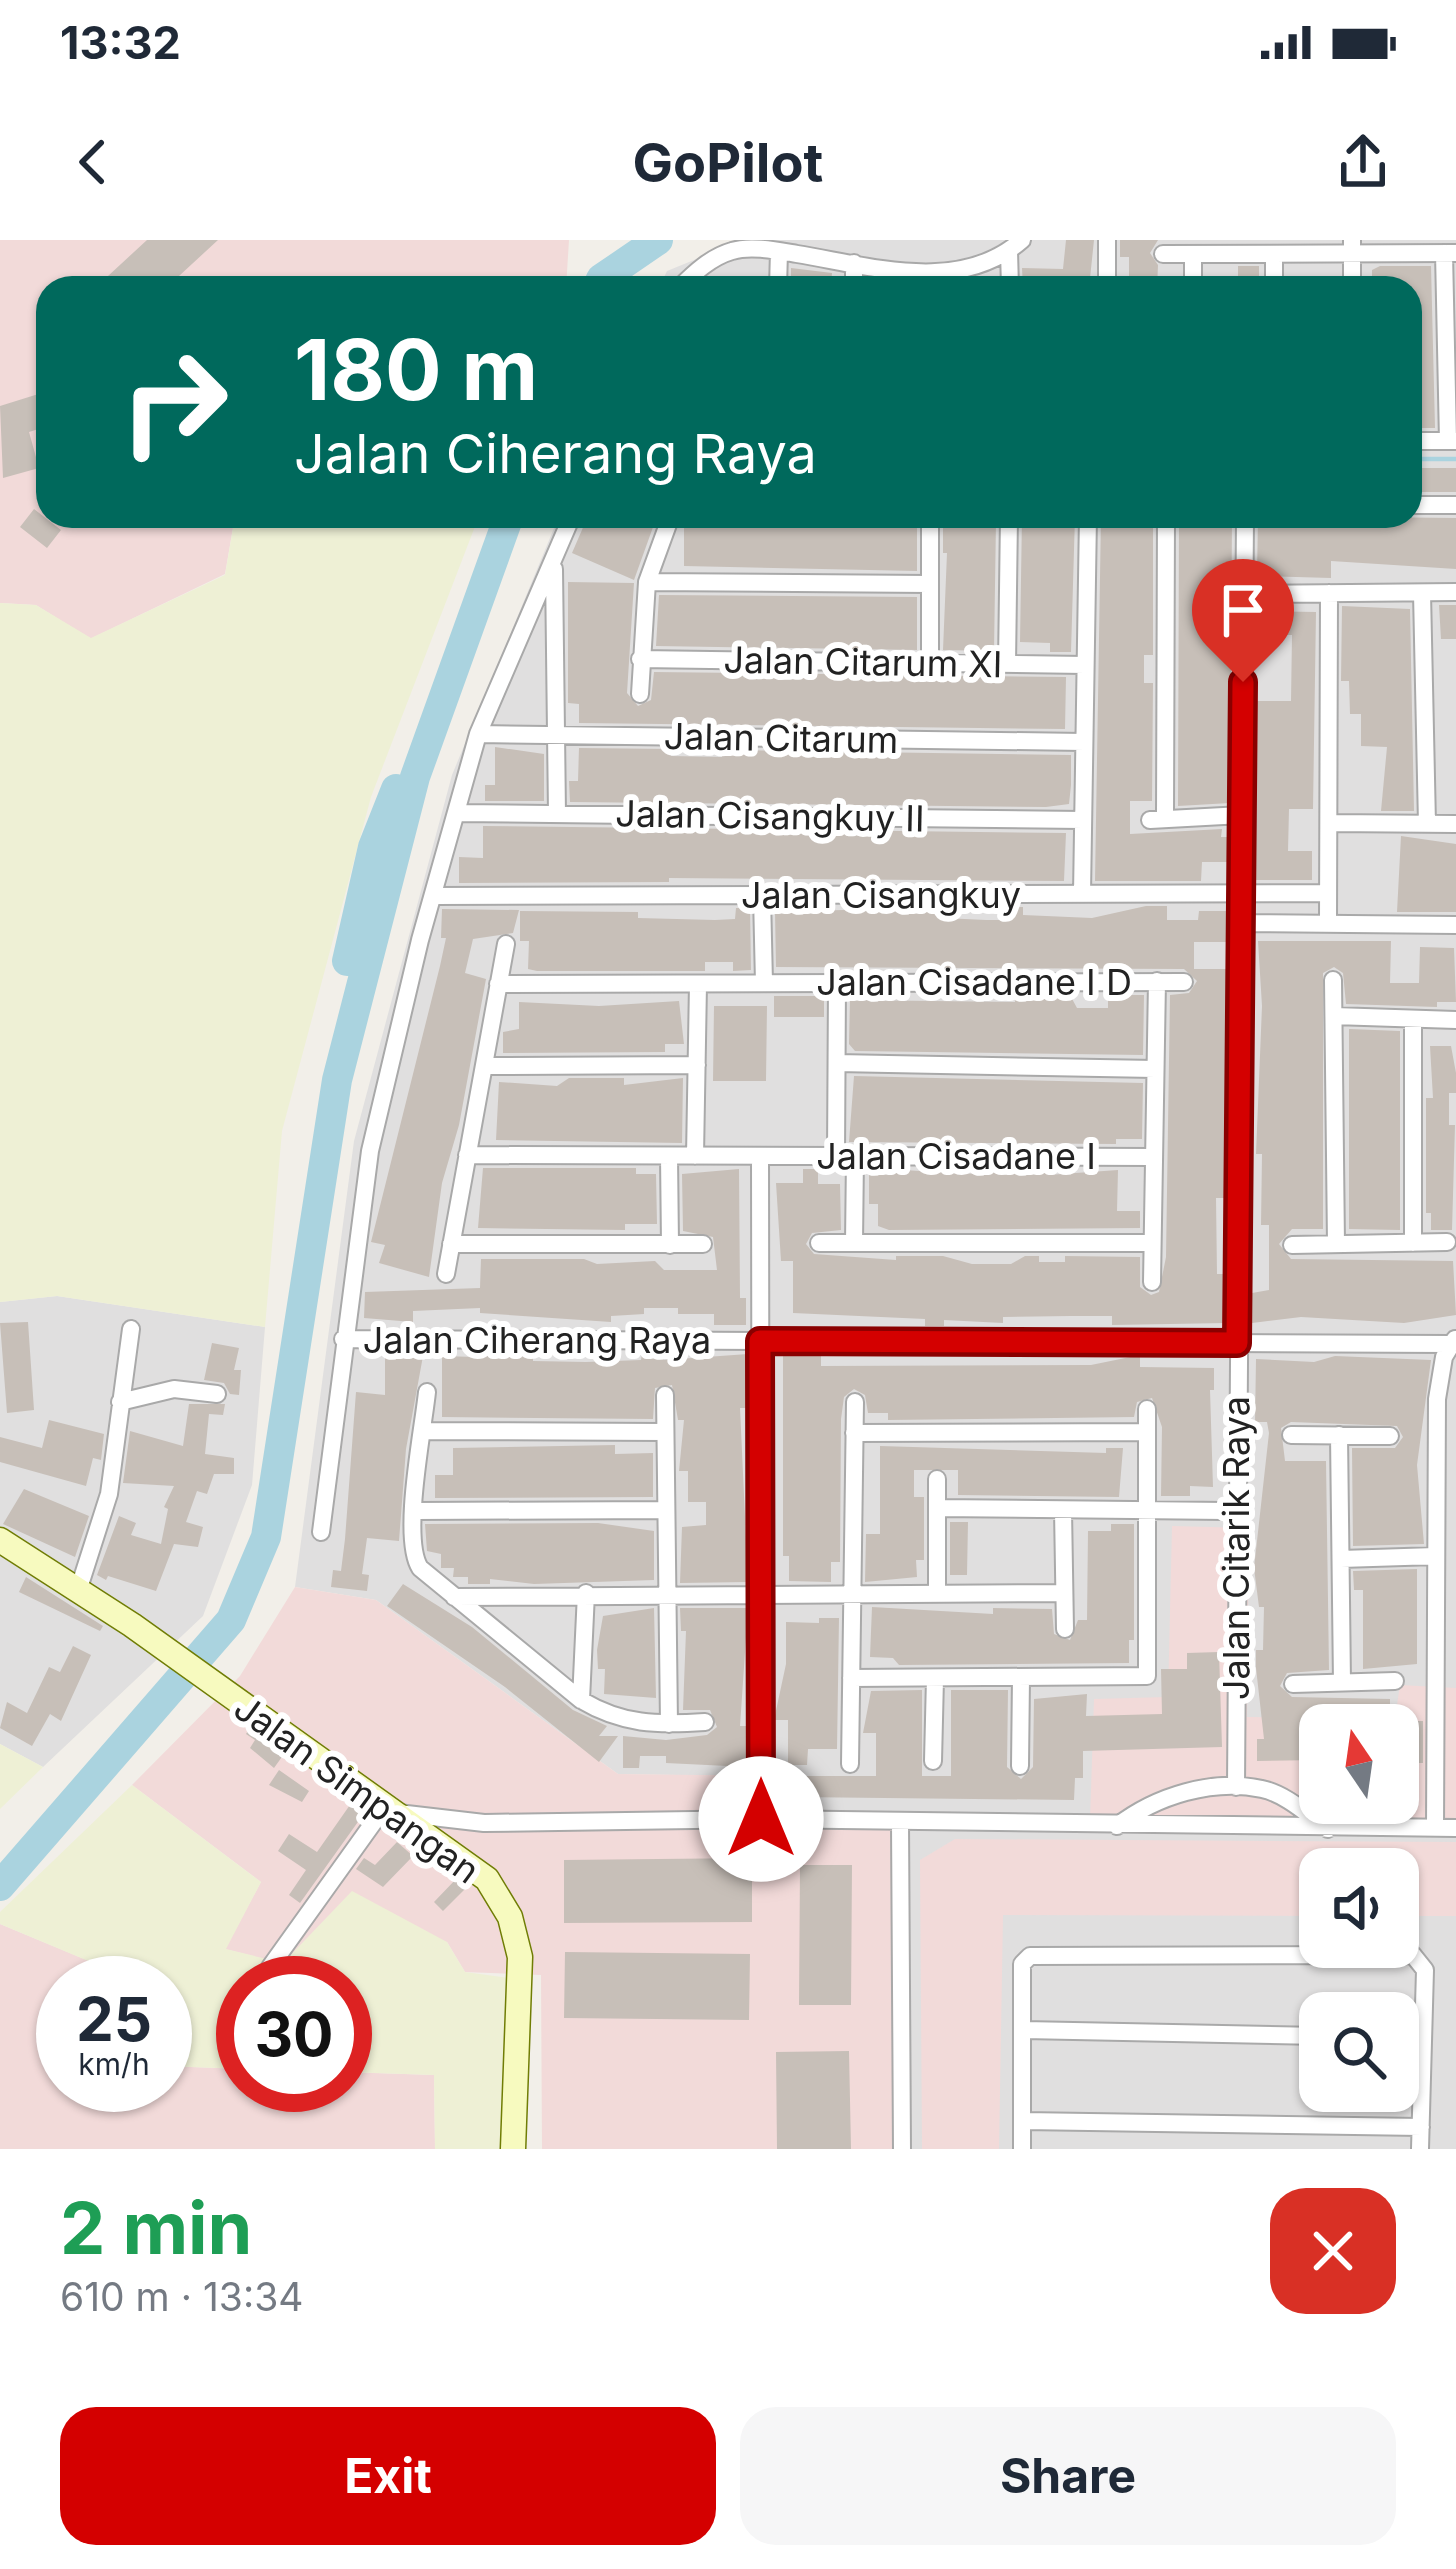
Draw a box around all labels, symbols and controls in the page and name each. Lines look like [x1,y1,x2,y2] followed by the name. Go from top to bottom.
[60,15,181,70] text: 13:32
[60,129,126,195] icon: back
[1330,129,1396,195] icon: share
[633,130,823,195] text: GoPilot
[294,319,538,420] text: 180 m
[96,324,252,480] icon: right
[294,421,817,486] text: Jalan Ciherang Raya
[1192,559,1294,682] pin
[1210,577,1276,643] icon: arrive
[723,638,1003,686] street label: Jalan Citarum XI
[663,714,899,762] street label: Jalan Citarum
[615,791,925,841] street label: Jalan Cisangkuy II
[741,873,1021,917] street label: Jalan Cisangkuy
[816,960,1132,1004] street label: Jalan Cisadane I D
[816,1134,1096,1178] street label: Jalan Cisadane I
[363,1318,711,1362] street label: Jalan Ciherang Raya
[1214,1396,1258,1700] street label: Jalan Citarik Raya
[226,1685,488,1893] street label: Jalan Simpangan
[1299,1704,1419,1824] north arrow
[1299,1704,1419,2112] map controls
[698,1756,824,1882] position arrow
[1299,1848,1419,1968] button: sound
[216,1956,372,2112] speed limit sign: 30
[76,1983,152,2055] text: 25
[1299,1992,1419,2112] button: search
[78,2046,150,2082] text: km/h
[60,2184,252,2271] text: 2 min
[1270,2188,1396,2314] button: close
[60,2273,303,2320] text: 610 m · 13:34
[60,2407,716,2545] button: Exit
[740,2407,1396,2545] button: Share

